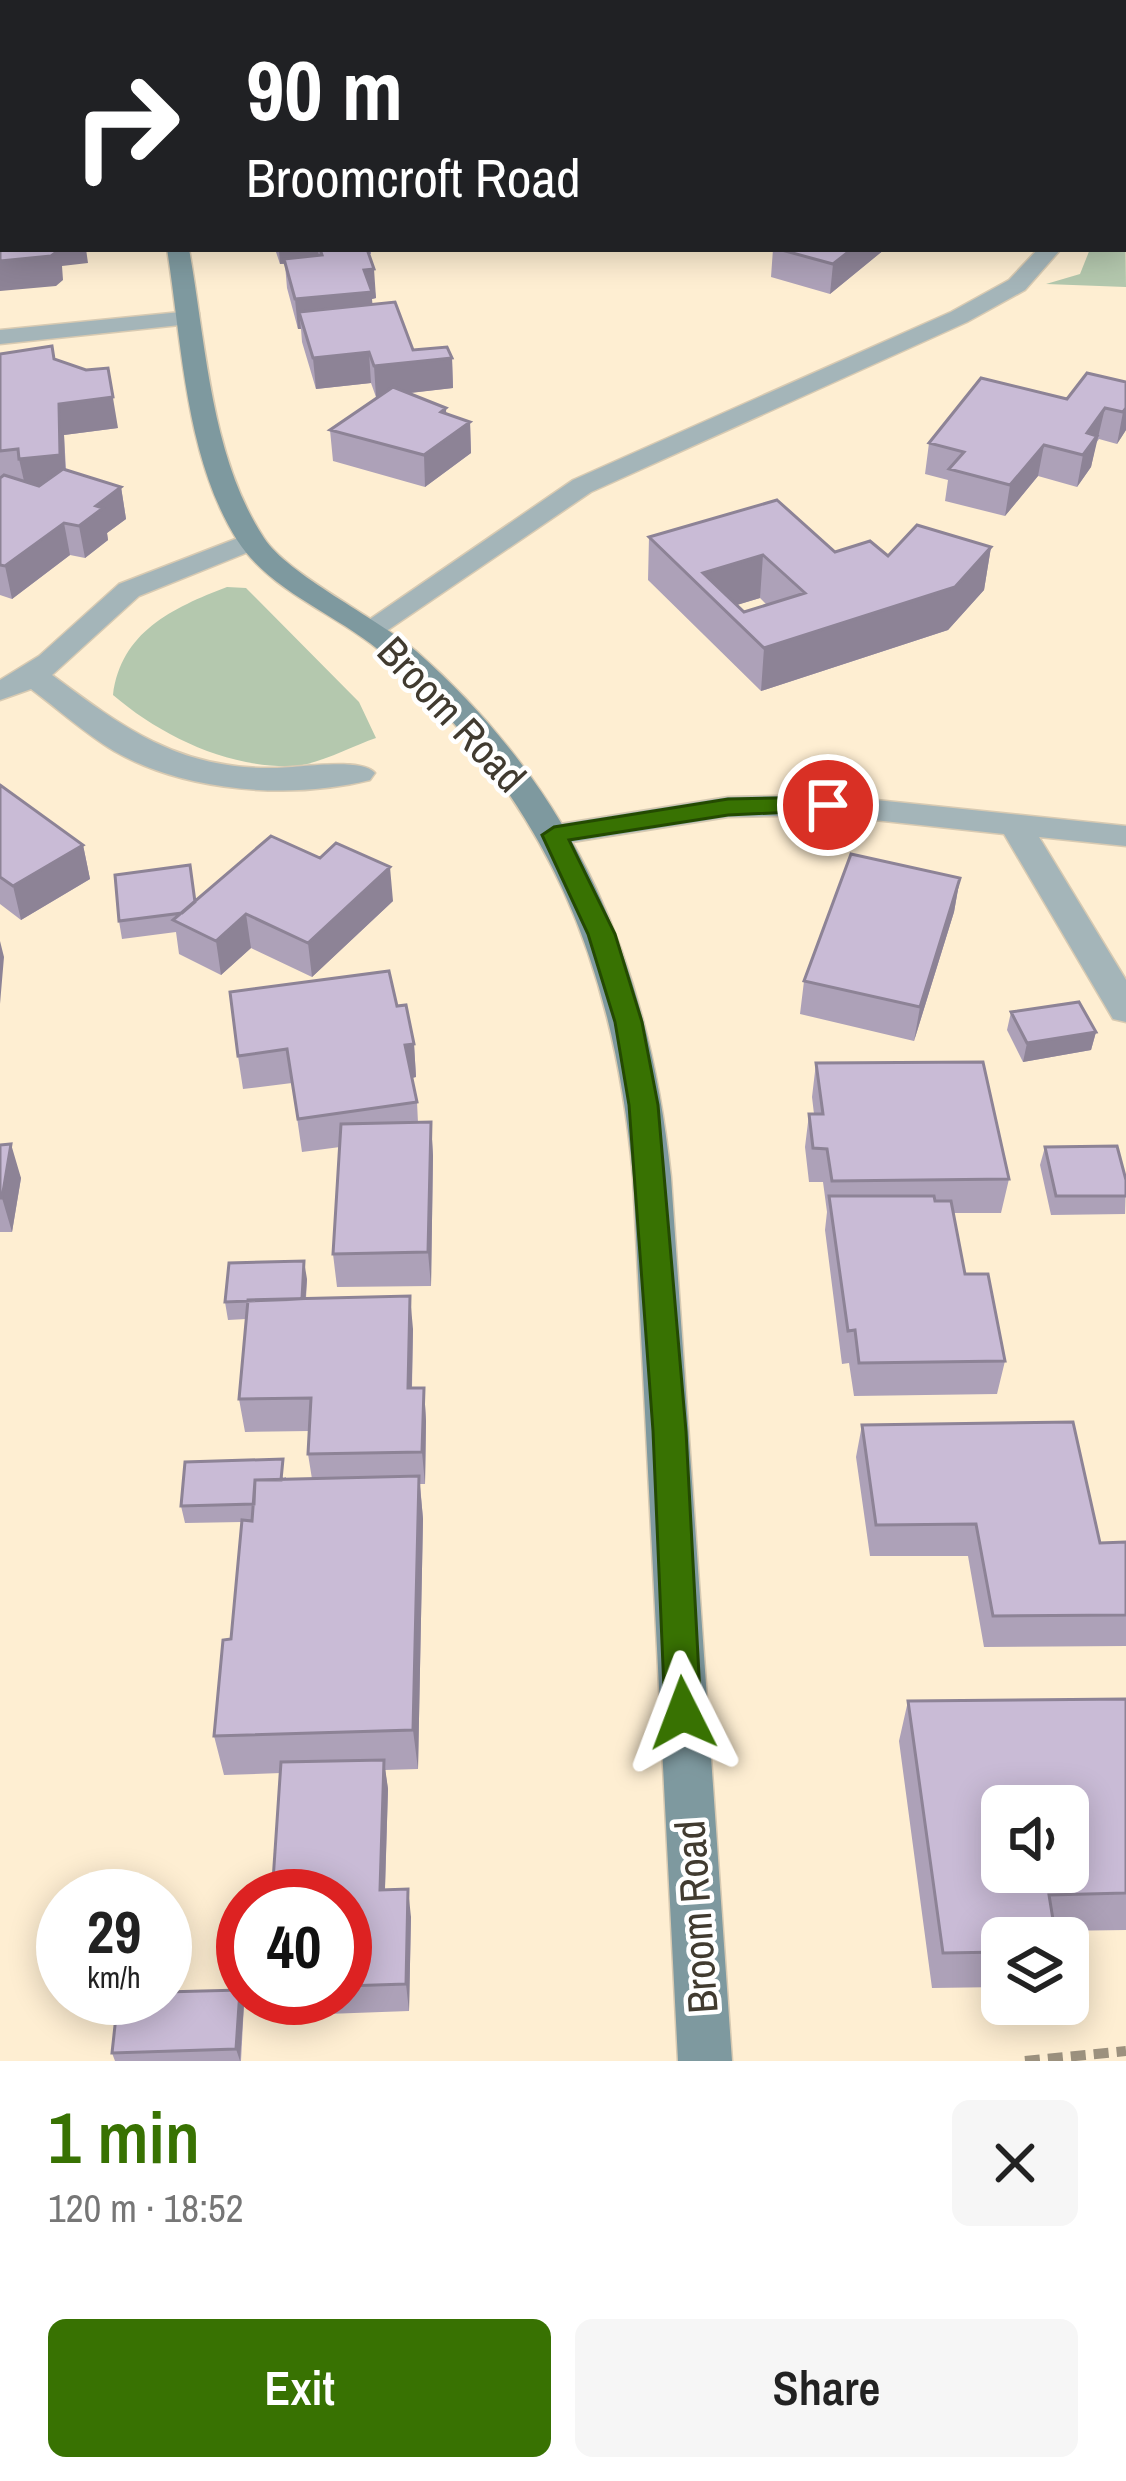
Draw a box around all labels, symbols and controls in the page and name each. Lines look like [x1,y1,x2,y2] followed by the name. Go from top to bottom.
[246,33,403,146] text: 90 m
[48,48,204,204] icon: right
[246,141,581,214] text: Broomcroft Road
[366,624,538,804] street label: Broom Road
[777,754,879,856] pin
[795,772,861,838] icon: arrive
[620,1650,746,1776] position arrow
[981,1785,1089,2025] map controls
[981,1785,1089,1893] button: sound
[661,1819,731,2015] street label: Broom Road
[216,1869,372,2025] speed limit sign: 40
[87,1891,141,1972] text: 29
[981,1917,1089,2025] button: layers
[87,1957,141,1997] text: km/h
[48,2088,200,2185] text: 1 min
[952,2100,1078,2226] button: close
[48,2182,244,2234] text: 120 m · 18:52
[48,2319,551,2457] button: Exit
[575,2319,1078,2457] button: Share

